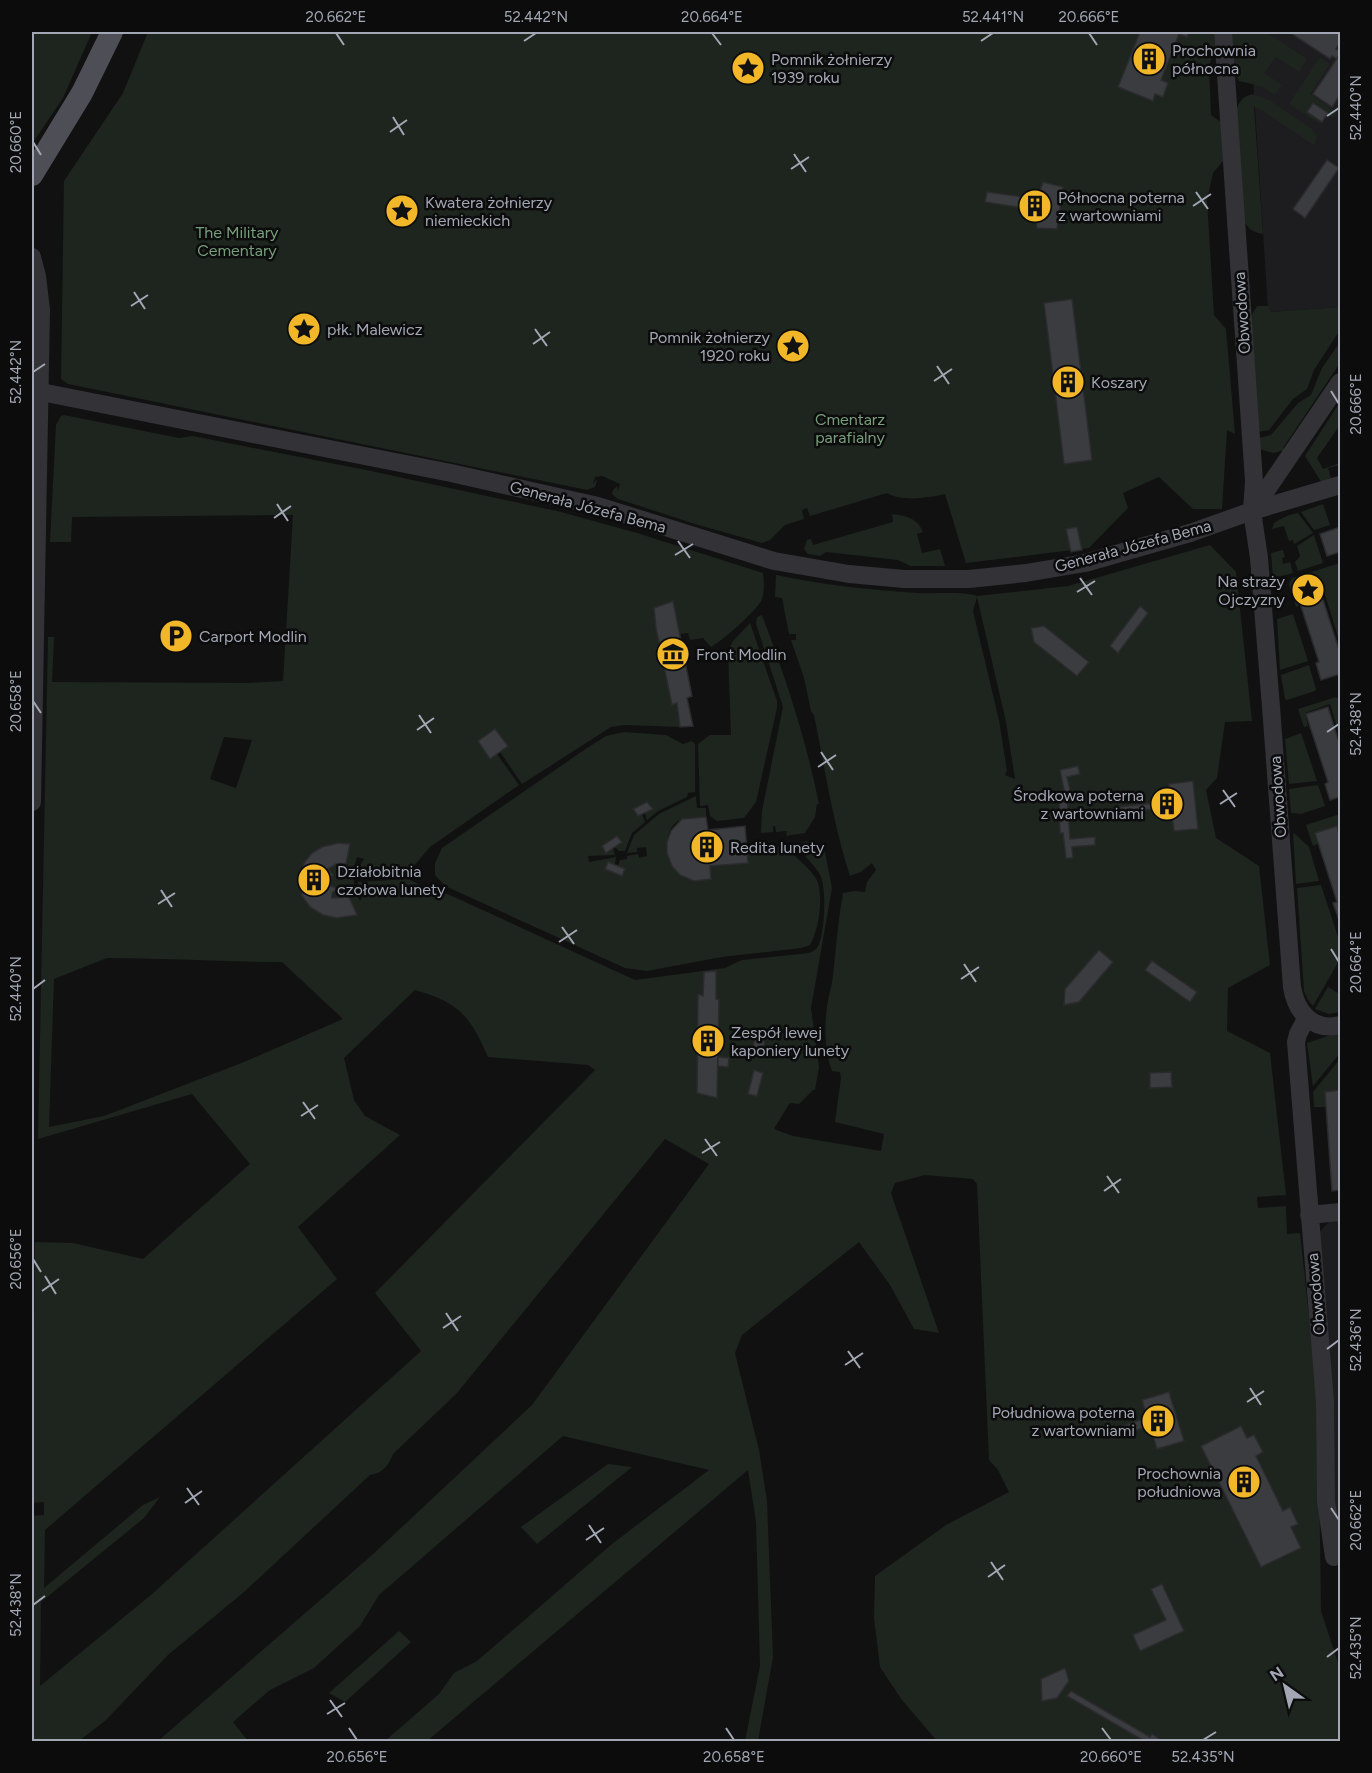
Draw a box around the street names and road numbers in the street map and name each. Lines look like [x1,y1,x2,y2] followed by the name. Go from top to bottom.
[1230,271,1254,355] street label: Obwodowa
[508,477,668,537] street label: Generała Józefa Bema
[1053,516,1213,576] street label: Generała Józefa Bema
[1266,755,1290,839] street label: Obwodowa
[1303,1252,1329,1336] street label: Obwodowa

